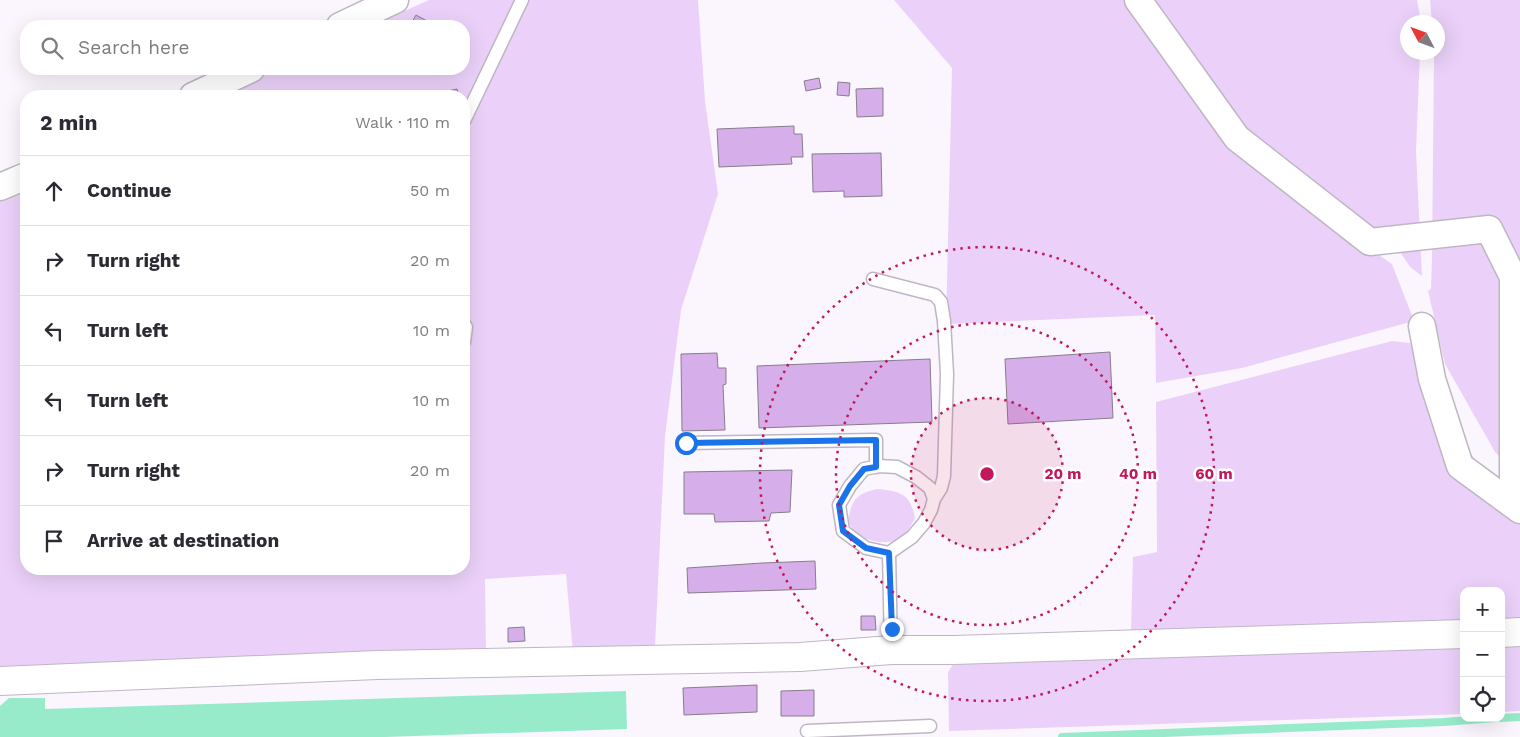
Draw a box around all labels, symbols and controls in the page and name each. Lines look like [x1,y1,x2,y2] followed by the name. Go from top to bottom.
[1400,15,1445,60] north arrow
[20,20,470,75] search box
[38,34,66,62] icon: search
[78,36,189,59] text: Search here
[40,110,97,135] text: 2 min
[355,113,450,132] text: Walk · 110 m
[40,177,68,205] icon: ahead
[87,179,171,202] text: Continue
[410,181,450,200] text: 50 m
[40,247,68,275] icon: right
[87,249,180,272] text: Turn right
[410,251,450,270] text: 20 m
[40,317,68,345] icon: left
[87,319,168,342] text: Turn left
[413,321,450,340] text: 10 m
[40,387,68,415] icon: left
[87,389,168,412] text: Turn left
[413,391,450,410] text: 10 m
[675,432,698,455] route start
[40,457,68,485] icon: right
[87,459,180,482] text: Turn right
[410,461,450,480] text: 20 m
[978,465,996,483] centre of rings
[1044,465,1082,483] text: 20 m
[1119,465,1157,483] text: 40 m
[1195,465,1233,483] text: 60 m
[40,527,68,555] icon: arrive
[87,529,279,552] text: Arrive at destination
[1460,587,1505,722] map controls
[1460,587,1505,632] button: +
[881,618,904,641] route end
[1460,632,1505,677] button: −
[1460,677,1505,722] button: locate

